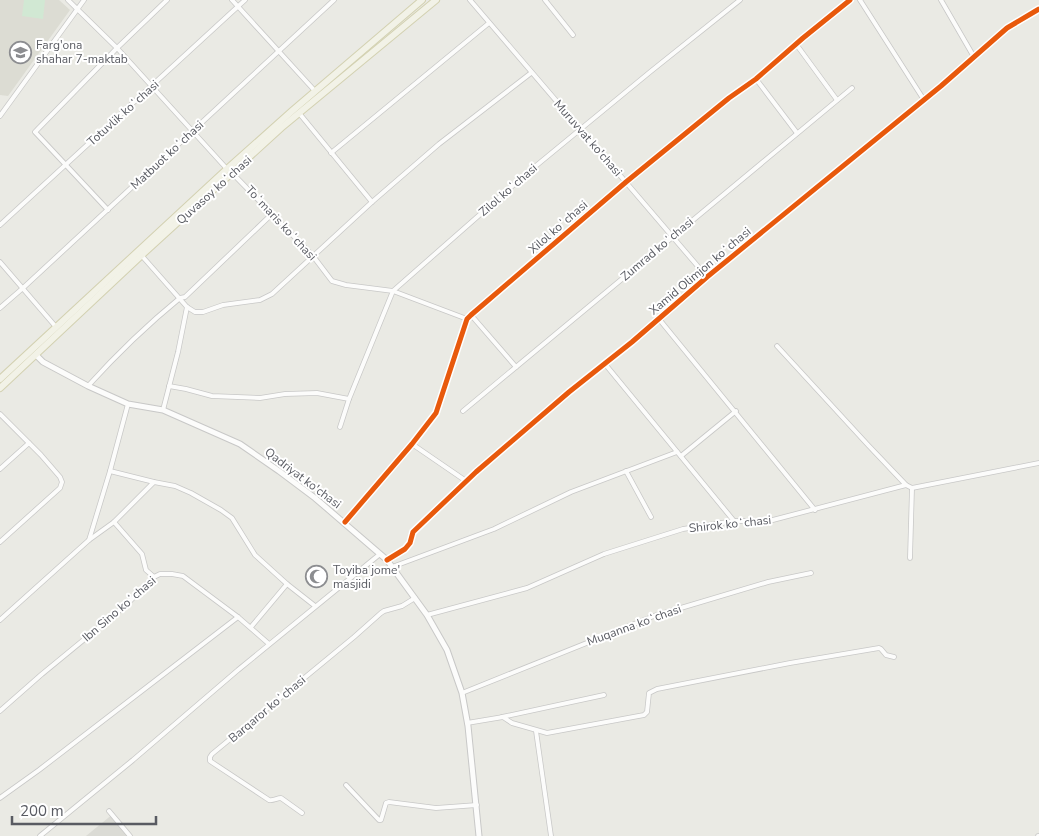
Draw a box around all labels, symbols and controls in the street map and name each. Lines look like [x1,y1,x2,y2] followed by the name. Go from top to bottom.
[36,37,128,67] place label: Farg'ona shahar 7-maktab
[8,40,32,64] school or university icon: Farg'ona shahar 7-maktab
[84,77,162,149] street label: Totuvlik koʻchasi
[550,96,626,180] street label: Muruvvat ko'chasi
[127,117,207,193] street label: Matbuot koʻchasi
[173,152,255,228] street label: Quvasoy koʻchasi
[475,160,541,220] street label: Zilol koʻchasi
[242,182,320,264] street label: Toʻmaris koʻchasi
[525,197,591,257] street label: Xilol koʻchasi
[617,214,697,284] street label: Zumrad koʻchasi
[646,224,754,318] street label: Xamid Olimjon koʻchasi
[262,444,344,512] street label: Qadriyat ko'chasi
[688,512,772,536] street label: Shirok koʻchasi
[333,562,400,592] place label: Toyiba jome' masjidi
[305,565,329,589] mosque icon: Toyiba jome' masjidi
[79,573,159,645] street label: Ibn Sino koʻchasi
[585,601,683,649] street label: Muqanna koʻchasi
[225,672,309,746] street label: Barqaror koʻchasi
[12,794,156,826] scale bar
[20,801,64,821] text: 200 m

